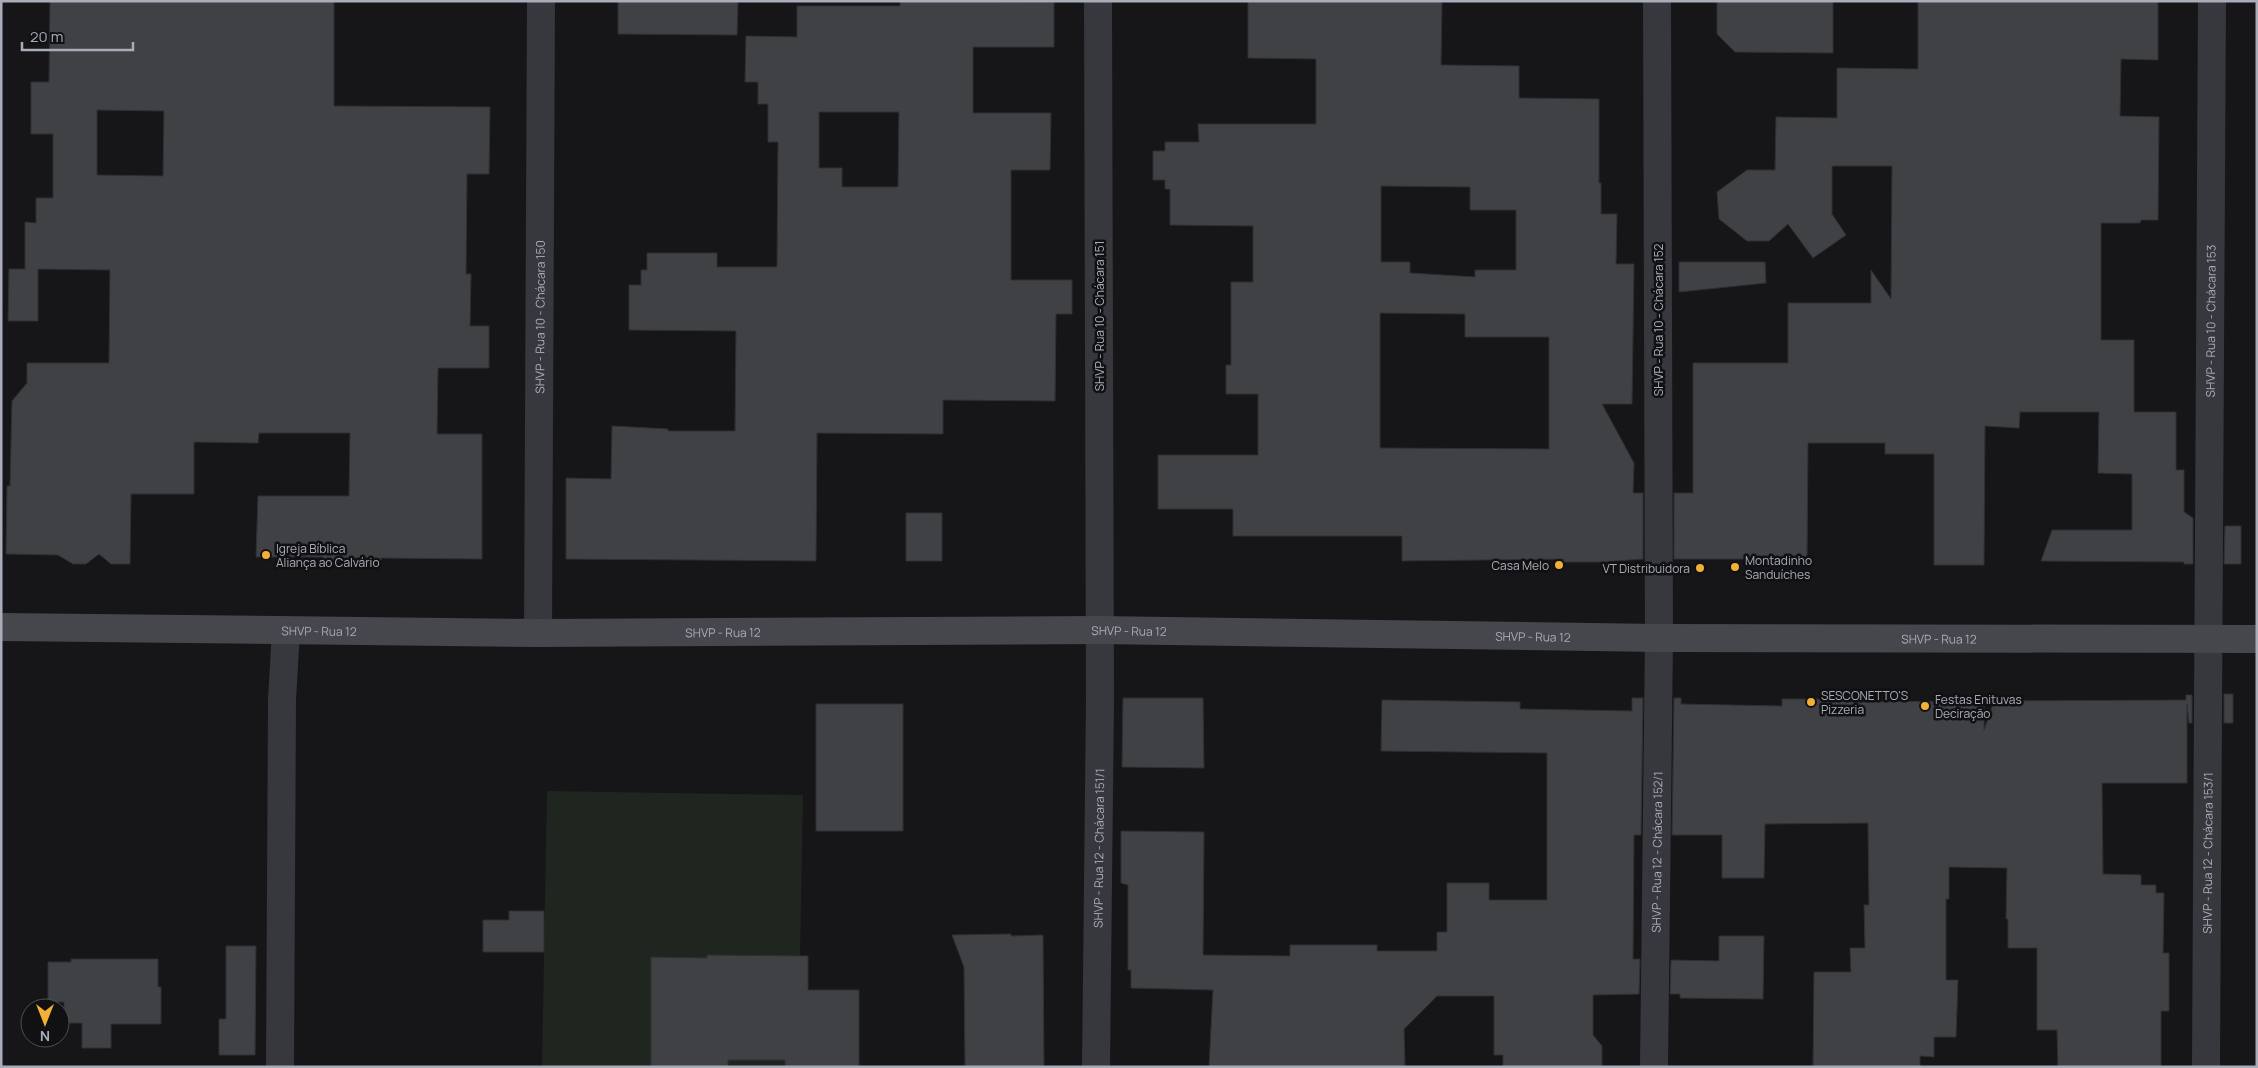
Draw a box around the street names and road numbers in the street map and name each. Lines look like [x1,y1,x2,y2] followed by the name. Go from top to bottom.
[531,240,548,394] street label: SHVP - Rua 10 - Chácara 150
[1091,241,1108,391] street label: SHVP - Rua 10 - Chácara 151
[1650,244,1667,396] street label: SHVP - Rua 10 - Chácara 152
[2201,245,2219,397] street label: SHVP - Rua 10 - Chácara 153
[1091,621,1167,639] street label: SHVP - Rua 12
[281,622,357,639] street label: SHVP - Rua 12
[685,623,761,641] street label: SHVP - Rua 12
[1495,627,1571,645] street label: SHVP - Rua 12
[1901,630,1977,647] street label: SHVP - Rua 12
[1089,768,1108,928] street label: SHVP - Rua 12 - Chácara 151/1
[1647,771,1666,933] street label: SHVP - Rua 12 - Chácara 152/1
[2198,772,2216,934] street label: SHVP - Rua 12 - Chácara 153/1

